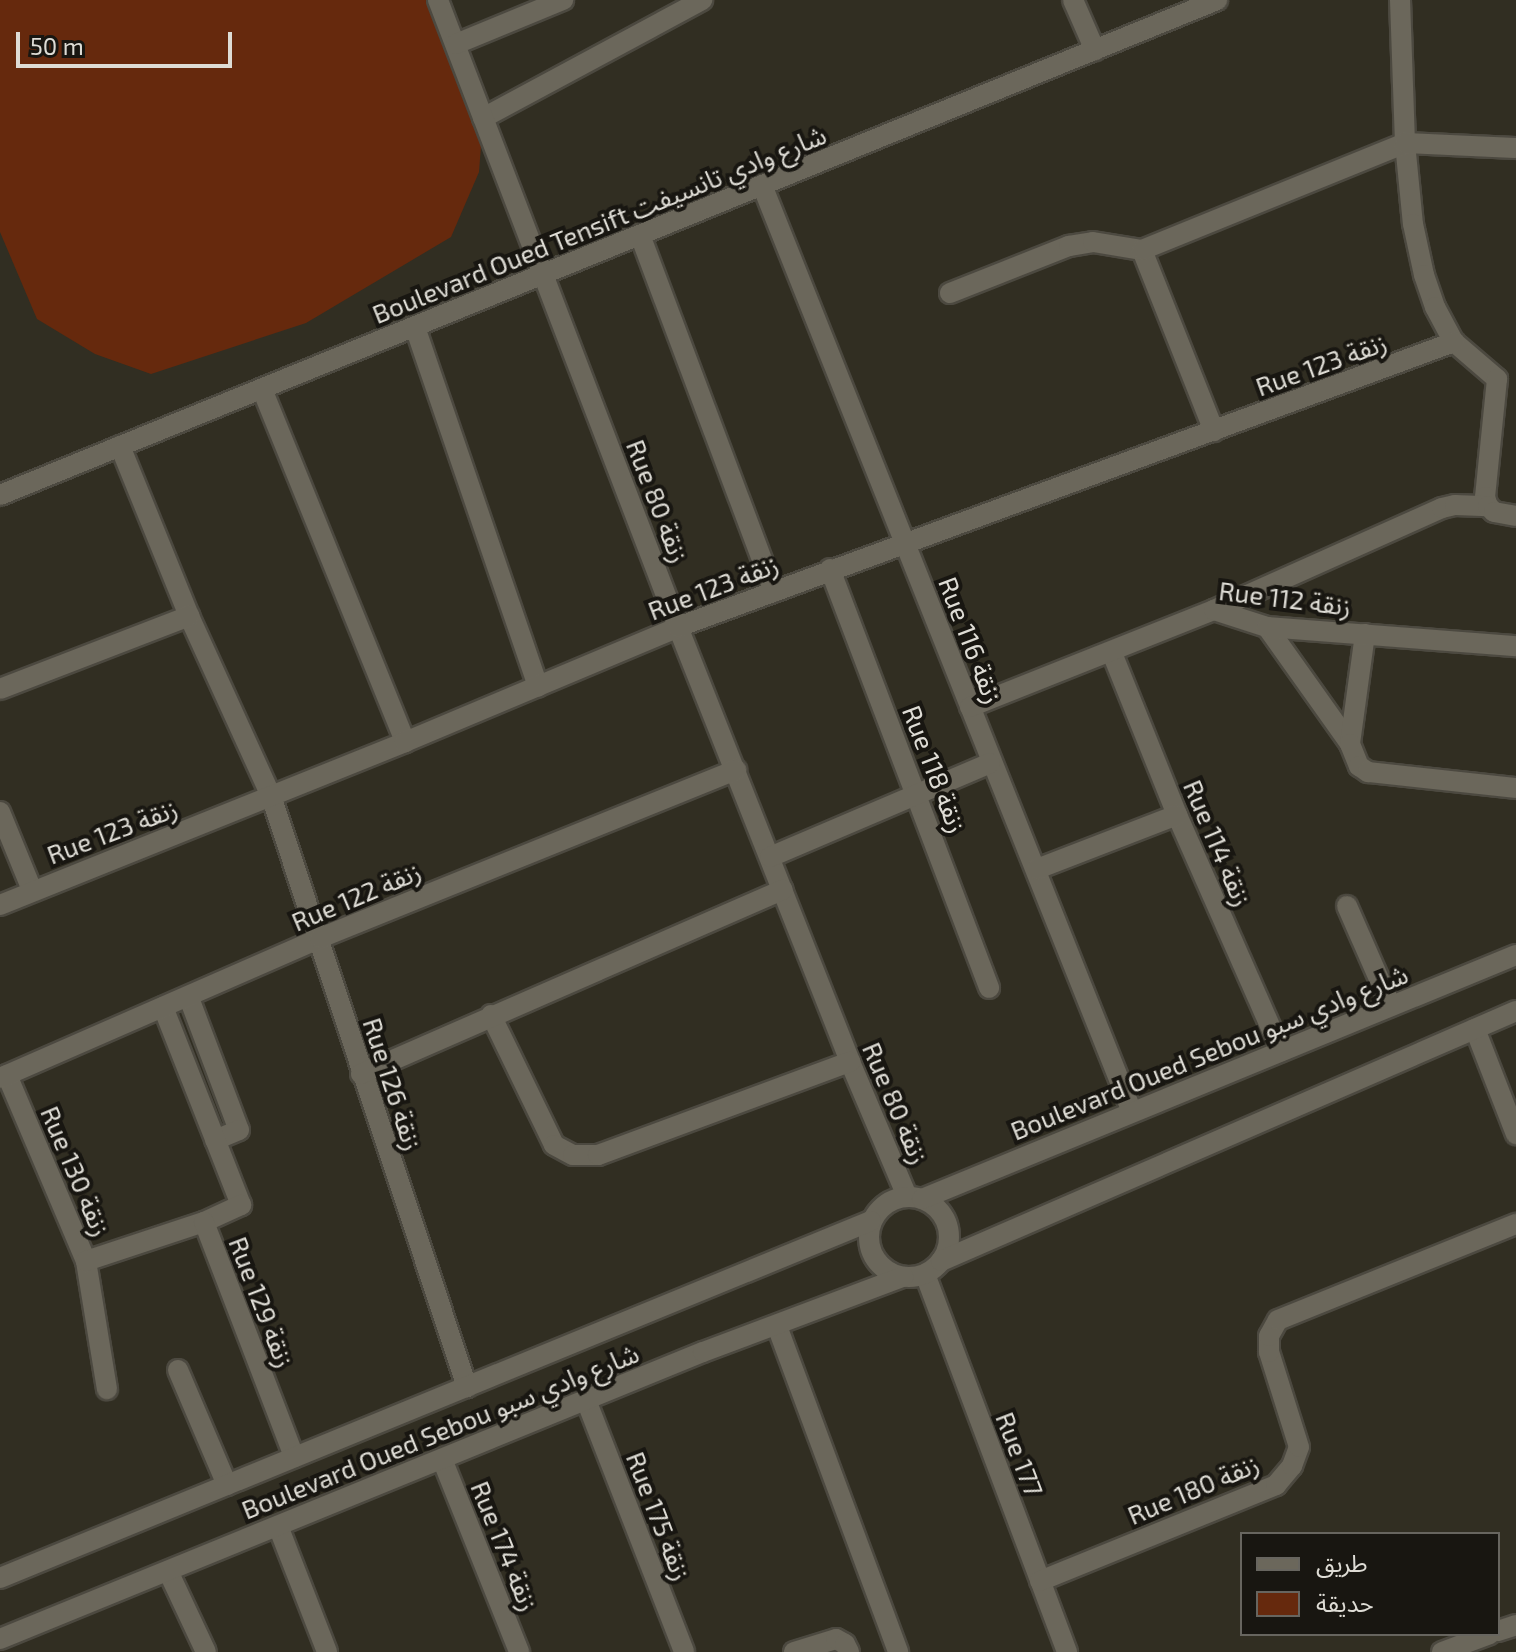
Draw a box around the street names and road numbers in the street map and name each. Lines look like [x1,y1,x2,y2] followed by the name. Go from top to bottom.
[367,118,831,330] street label: Boulevard Oued Tensift شارع وادي تانسيفت
[1251,326,1391,402] street label: Rue 123 زنقة
[620,435,696,567] street label: Rue 80 زنقة
[643,548,783,626] street label: Rue 123 زنقة
[933,572,1009,708] street label: Rue 116 زنقة
[1217,574,1353,622] street label: Rue 112 زنقة
[896,701,974,837] street label: Rue 118 زنقة
[1177,775,1259,911] street label: Rue 114 زنقة
[42,792,182,870] street label: Rue 123 زنقة
[287,855,425,937] street label: Rue 122 زنقة
[1006,958,1412,1146] street label: Boulevard Oued Sebou شارع وادي سبو
[357,1014,429,1154] street label: Rue 126 زنقة
[856,1037,936,1169] street label: Rue 80 زنقة
[35,1101,117,1241] street label: Rue 130 زنقة
[223,1232,301,1372] street label: Rue 129 زنقة
[237,1337,643,1525] street label: Boulevard Oued Sebou شارع وادي سبو
[990,1408,1050,1500] street label: Rue 177
[620,1447,698,1585] street label: Rue 175 زنقة
[1123,1447,1263,1531] street label: Rue 180 زنقة
[465,1476,545,1616] street label: Rue 174 زنقة

